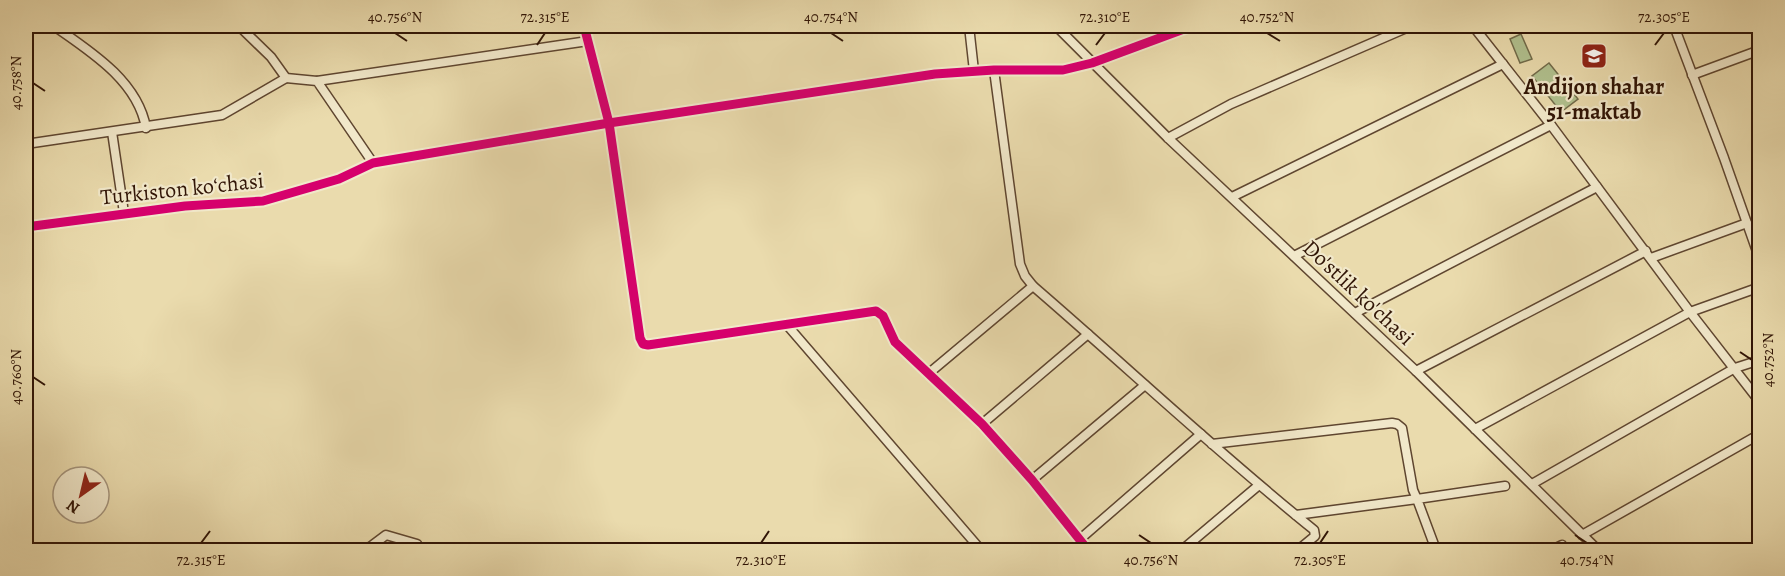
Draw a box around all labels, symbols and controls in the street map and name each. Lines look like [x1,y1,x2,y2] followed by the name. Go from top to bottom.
[368,7,422,27] text: 40.756°N
[520,7,570,27] text: 72.315°E
[804,7,858,27] text: 40.754°N
[1080,7,1130,27] text: 72.310°E
[1240,7,1294,27] text: 40.752°N
[1638,7,1690,27] text: 72.305°E
[1579,41,1609,71] school or university icon: Andijon shahar 51-maktab
[6,55,26,110] text: 40.758°N
[1523,72,1664,127] place label: Andijon shahar 51-maktab
[99,166,265,212] street label: Turkiston koʻchasi
[1296,233,1421,352] street label: Do'stlik ko'chasi
[1758,333,1778,387] text: 40.752°N
[6,349,26,405] text: 40.760°N
[51,465,111,525] north arrow
[62,494,84,519] text: N
[176,550,226,570] text: 72.315°E
[736,550,786,570] text: 72.310°E
[1124,550,1178,570] text: 40.756°N
[1294,550,1346,570] text: 72.305°E
[1560,550,1614,570] text: 40.754°N

